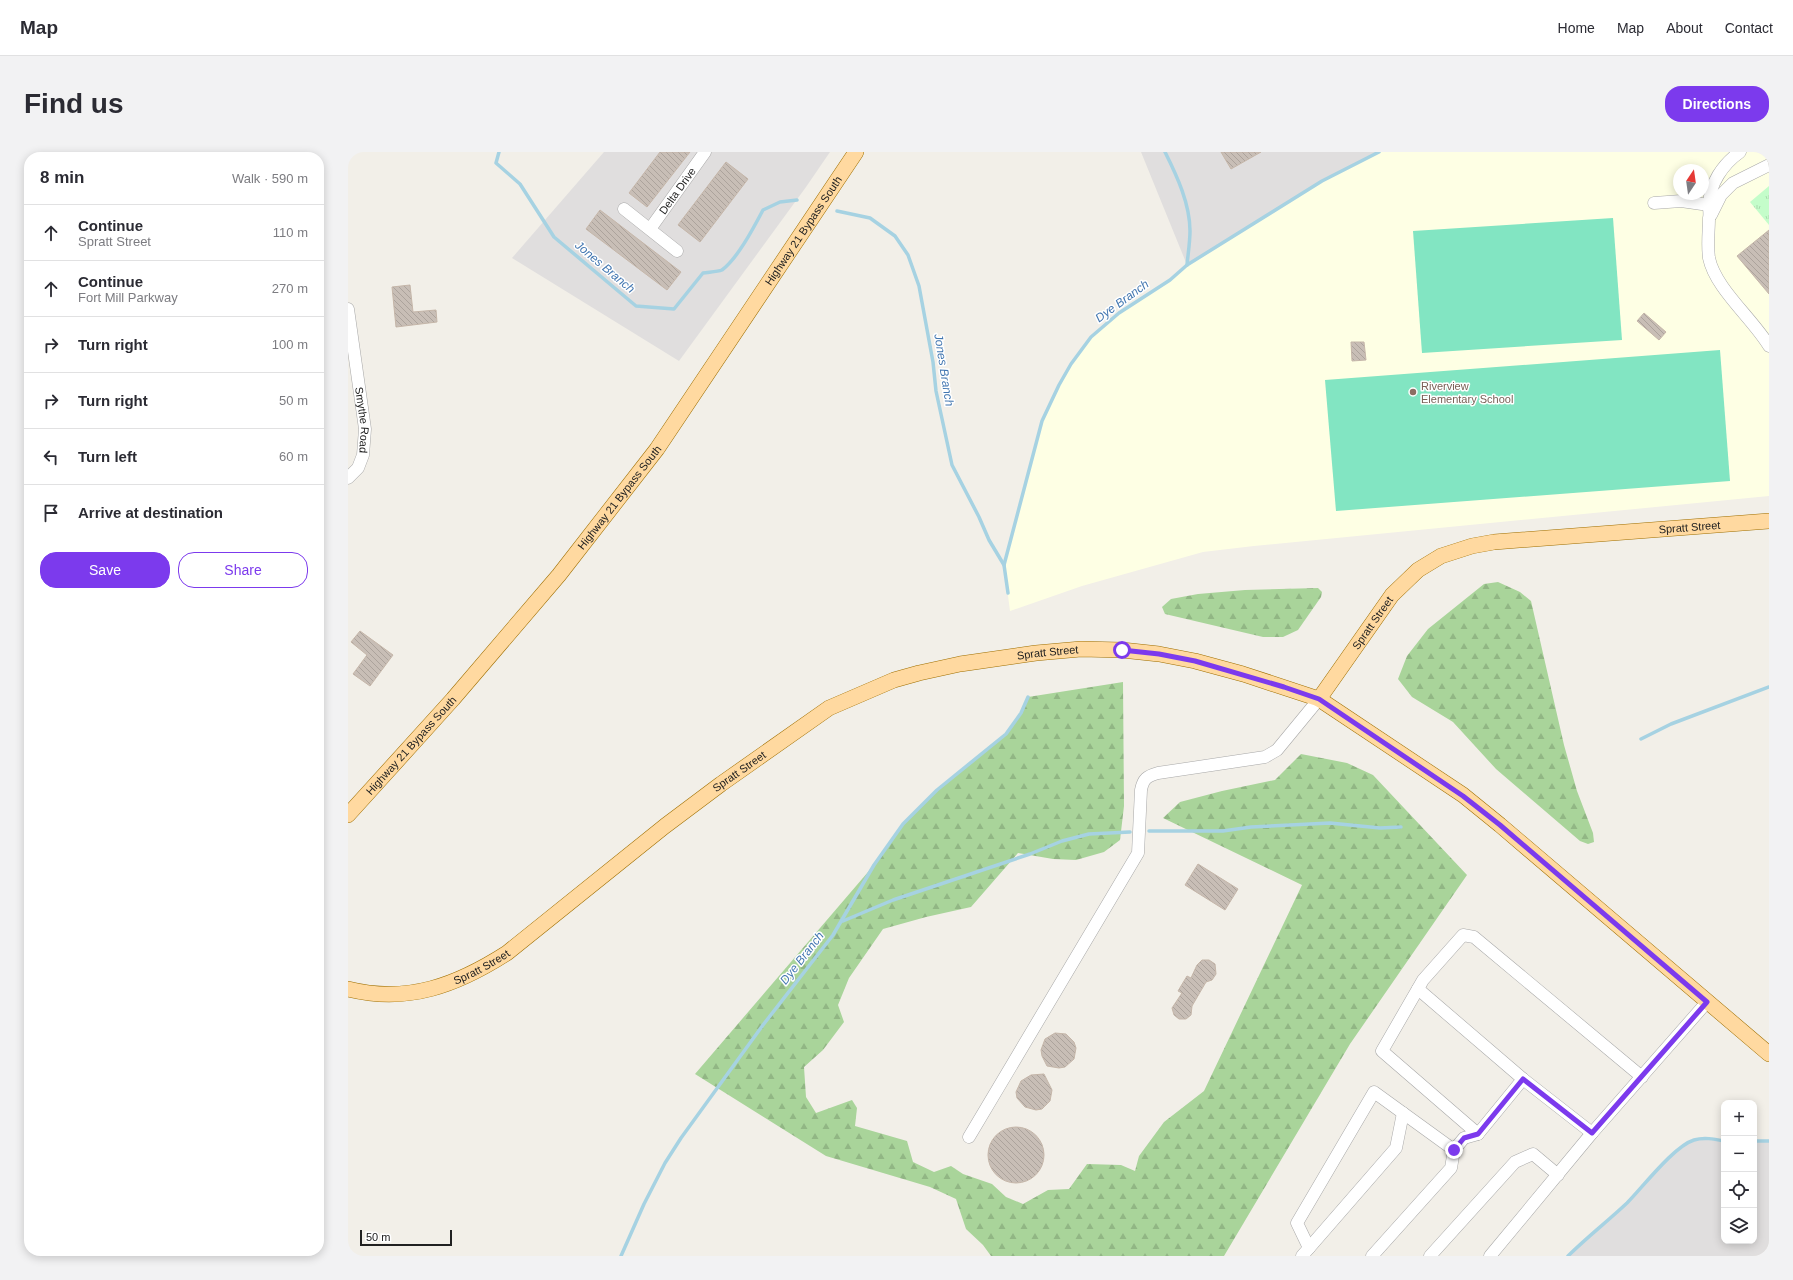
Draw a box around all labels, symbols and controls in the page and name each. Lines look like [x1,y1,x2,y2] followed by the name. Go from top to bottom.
[20,17,58,38] text: Map
[1558,20,1595,36] text: Home
[1617,20,1644,36] text: Map
[1666,20,1703,36] text: About
[1725,20,1773,36] text: Contact
[1665,86,1769,122] button: Directions
[24,88,124,119] text: Find us
[1673,164,1709,200] north arrow
[657,165,698,216] street label: Delta Drive
[40,168,84,187] text: 8 min
[232,171,308,186] text: Walk · 590 m
[763,174,844,287] street label: Highway 21 Bypass South
[78,217,143,234] text: Continue
[40,222,62,244] icon: ahead
[273,225,308,240] text: 110 m
[78,234,151,249] text: Spratt Street
[572,237,638,296] water label: Jones Branch
[78,273,143,290] text: Continue
[1093,277,1152,325] water label: Dye Branch
[40,278,62,300] icon: ahead
[272,281,308,296] text: 270 m
[78,290,178,305] text: Fort Mill Parkway
[931,332,957,408] water label: Jones Branch
[40,334,62,356] icon: right
[78,336,148,353] text: Turn right
[272,337,308,352] text: 100 m
[1421,380,1513,405] place label: Riverview Elementary School
[353,386,371,454] street label: Smythe Road
[1408,387,1418,397] marker: Riverview Elementary School
[40,390,62,412] icon: right
[78,392,148,409] text: Turn right
[279,393,308,408] text: 50 m
[575,443,664,552] street label: Highway 21 Bypass South
[40,446,62,468] icon: left
[78,448,137,465] text: Turn left
[279,449,308,464] text: 60 m
[40,502,62,524] icon: arrive
[78,504,223,521] text: Arrive at destination
[1658,519,1721,535] street label: Spratt Street
[40,552,170,588] button: Save
[178,552,308,588] button: Share
[1350,594,1395,652] street label: Spratt Street
[1113,641,1131,659] route start
[1016,643,1079,662] street label: Spratt Street
[364,694,459,797] street label: Highway 21 Bypass South
[710,749,768,794] street label: Spratt Street
[777,929,827,987] water label: Dye Branch
[452,947,512,987] street label: Spratt Street
[1721,1100,1757,1244] map controls
[1721,1100,1757,1136] button: +
[1721,1136,1757,1172] button: −
[1445,1141,1463,1159] route end
[1721,1172,1757,1208] button: locate
[1721,1208,1757,1244] button: layers
[360,1228,452,1247] scale bar
[366,1231,390,1243] text: 50 m

